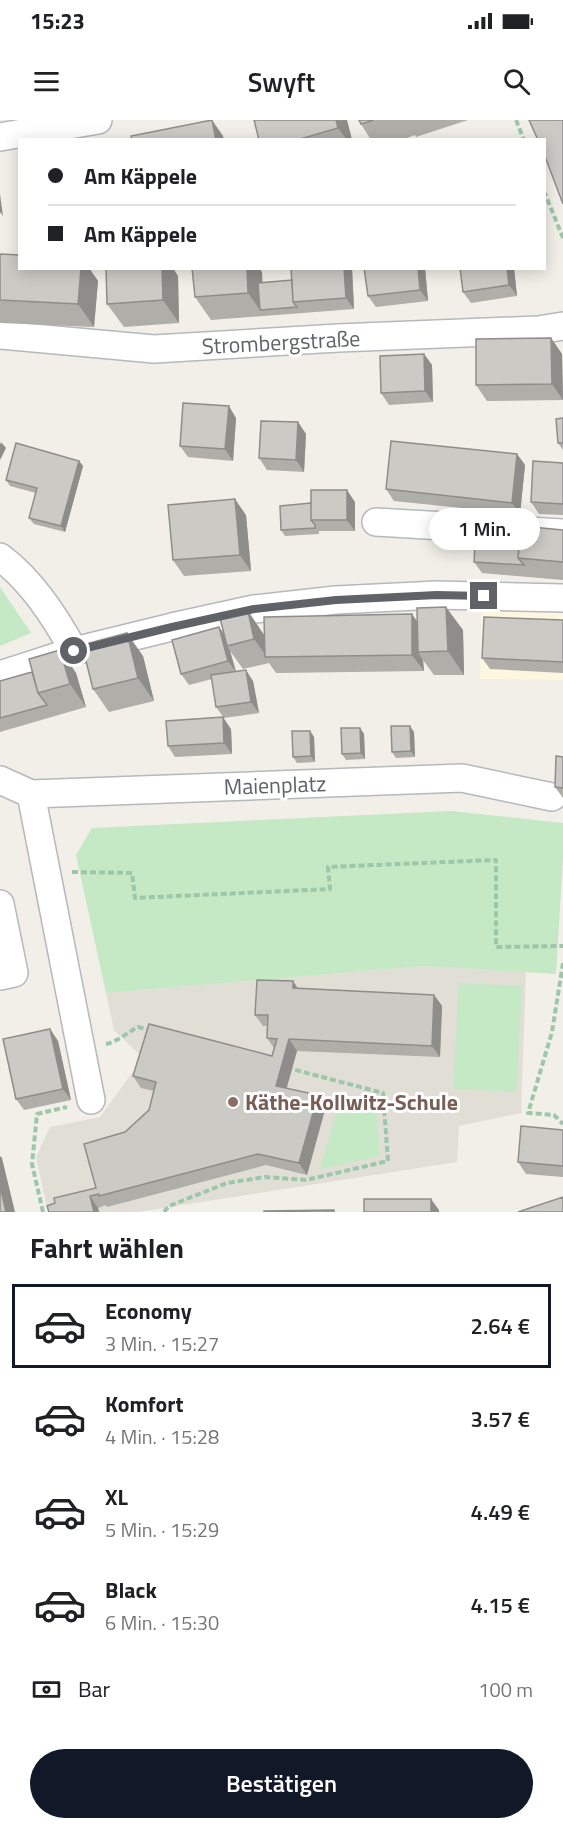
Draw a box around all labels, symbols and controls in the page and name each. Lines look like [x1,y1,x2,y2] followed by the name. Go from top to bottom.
[30,4,85,38] text: 15:23
[248,61,315,102] text: Swyft
[30,65,63,98] icon: menu
[500,65,533,98] icon: search
[84,159,197,193] text: Am Käppele
[84,217,197,251] text: Am Käppele
[201,321,361,363] street label: Strombergstraße
[428,509,540,551] callout: 1 Min.
[458,513,511,544] text: 1 Min.
[470,582,497,609] route end
[60,637,87,664] route start
[223,766,327,804] street label: Maienplatz
[245,1085,458,1119] place label: Käthe-Kollwitz-Schule
[226,1095,240,1109] marker: Käthe-Kollwitz-Schule
[30,1227,184,1268] text: Fahrt wählen
[105,1294,192,1328] text: Economy
[33,1299,87,1353] icon: car
[471,1309,530,1343] text: 2.64 €
[105,1328,219,1359] text: 3 Min. · 15:27
[105,1387,184,1421] text: Komfort
[33,1392,87,1446] icon: car
[471,1402,530,1436] text: 3.57 €
[105,1421,219,1452] text: 4 Min. · 15:28
[105,1480,128,1514] text: XL
[33,1485,87,1539] icon: car
[471,1495,530,1529] text: 4.49 €
[105,1514,219,1545] text: 5 Min. · 15:29
[105,1573,157,1607] text: Black
[33,1578,87,1632] icon: car
[471,1588,530,1622] text: 4.15 €
[105,1607,219,1638] text: 6 Min. · 15:30
[78,1672,110,1706] text: Bar
[30,1673,63,1706] icon: cash
[478,1674,533,1705] text: 100 m
[30,1749,533,1818] button: Bestätigen

